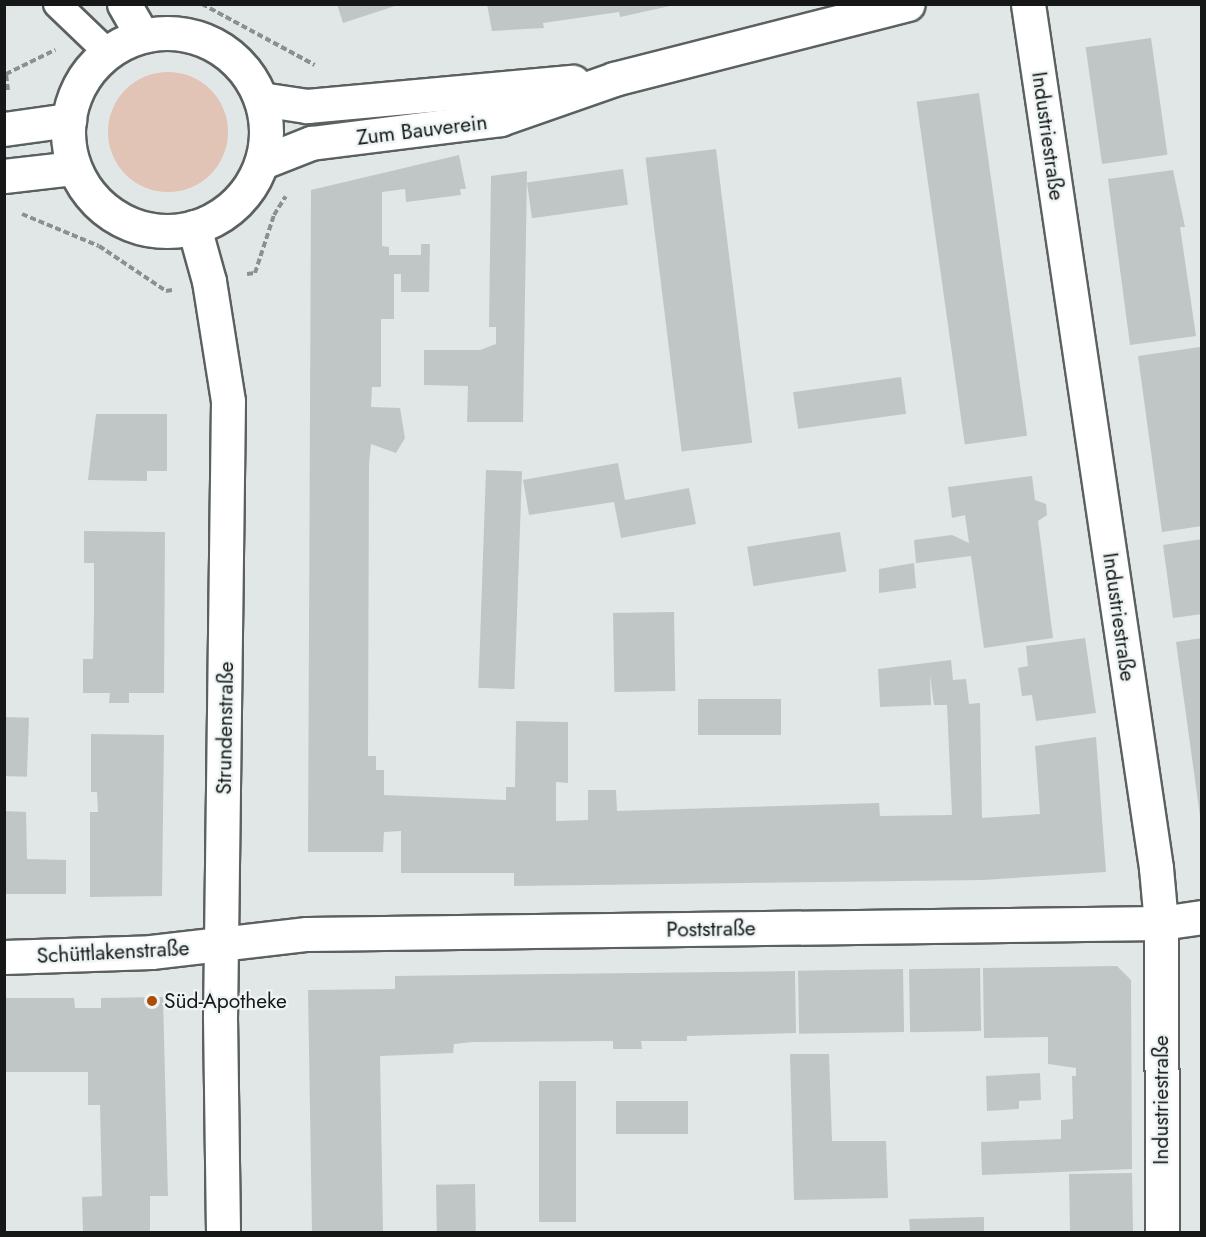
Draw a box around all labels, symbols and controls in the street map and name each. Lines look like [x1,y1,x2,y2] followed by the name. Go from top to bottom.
[1027,70,1069,202] street label: Industriestraße
[355,109,489,151] street label: Zum Bauverein
[1098,551,1140,683] street label: Industriestraße
[211,661,239,795] street label: Strundenstraße
[666,916,756,942] street label: Poststraße
[36,935,190,969] street label: Schüttlakenstraße
[164,988,287,1014] place label: Süd-Apotheke
[145,994,159,1008] marker: Süd-Apotheke
[1148,1035,1174,1165] street label: Industriestraße

